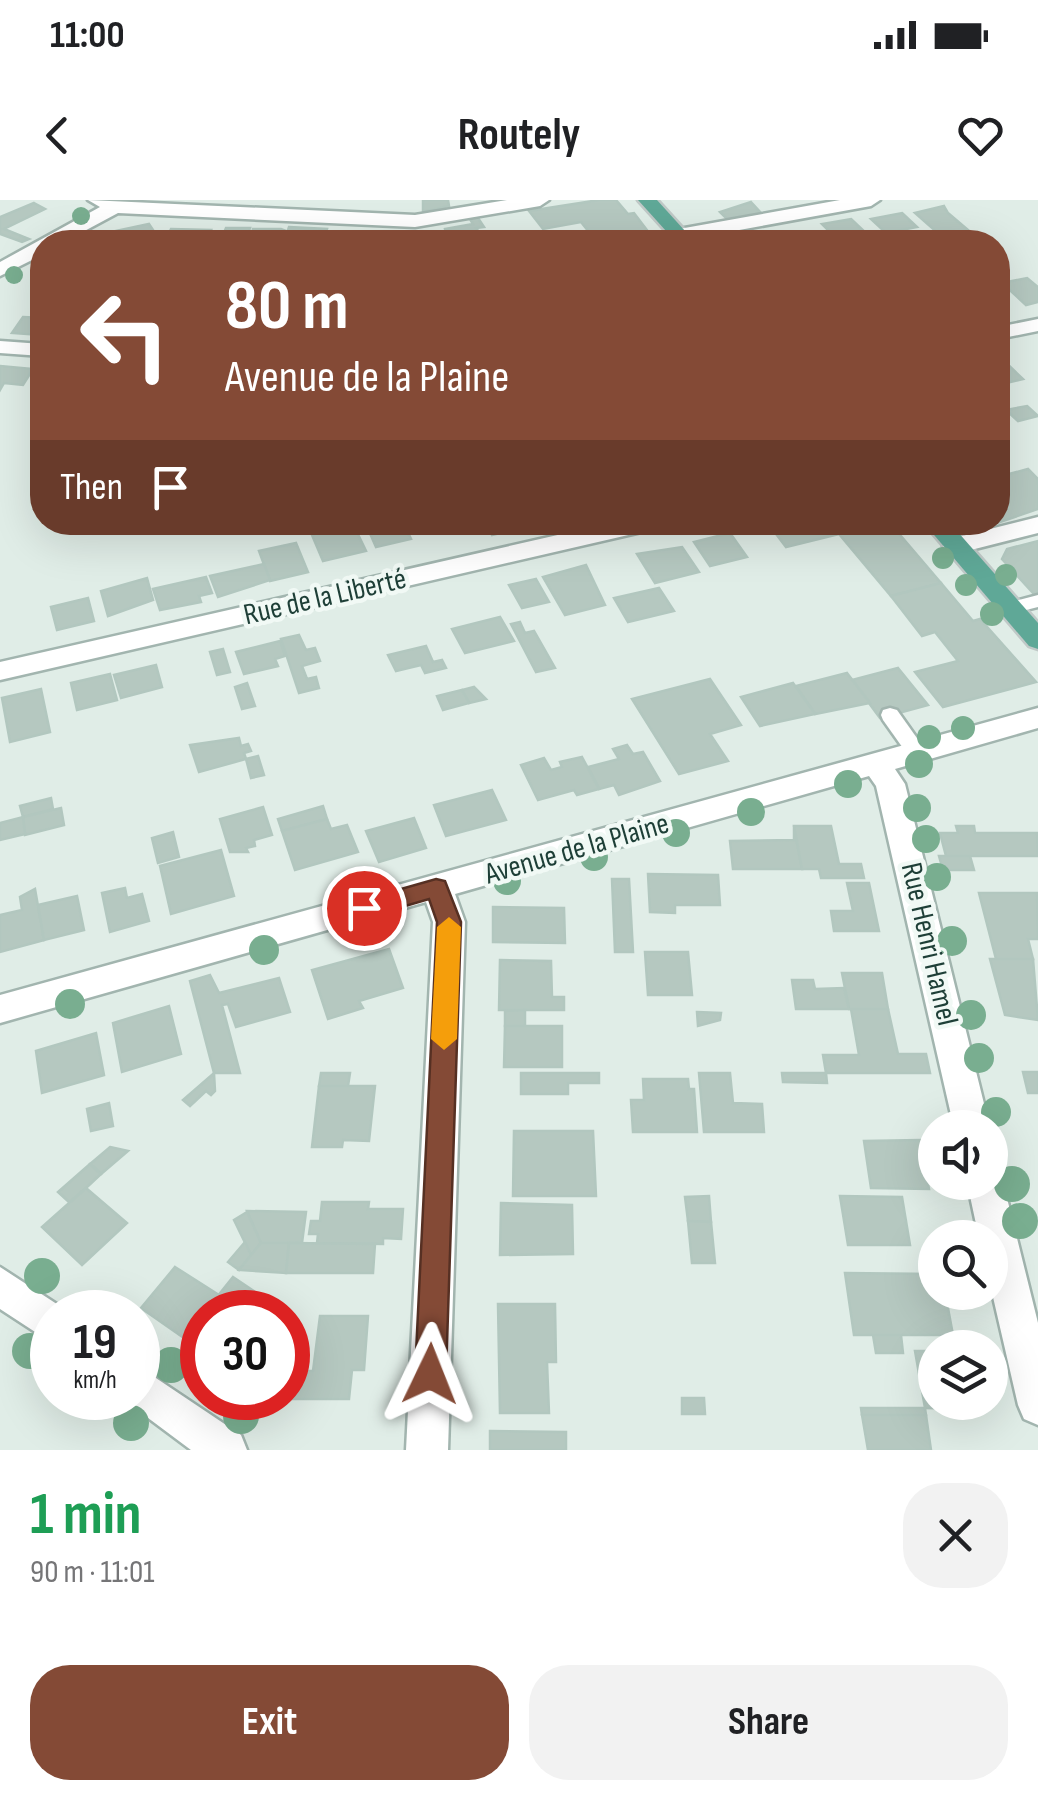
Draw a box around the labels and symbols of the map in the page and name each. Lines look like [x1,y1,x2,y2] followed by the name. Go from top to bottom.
[240,561,410,633] street label: Rue de la Liberté
[480,806,673,893] street label: Avenue de la Plaine
[893,859,965,1029] street label: Rue Henri Hamel
[322,866,407,951] pin
[180,1290,310,1420] speed limit sign: 30
[378,1322,482,1426] position arrow

